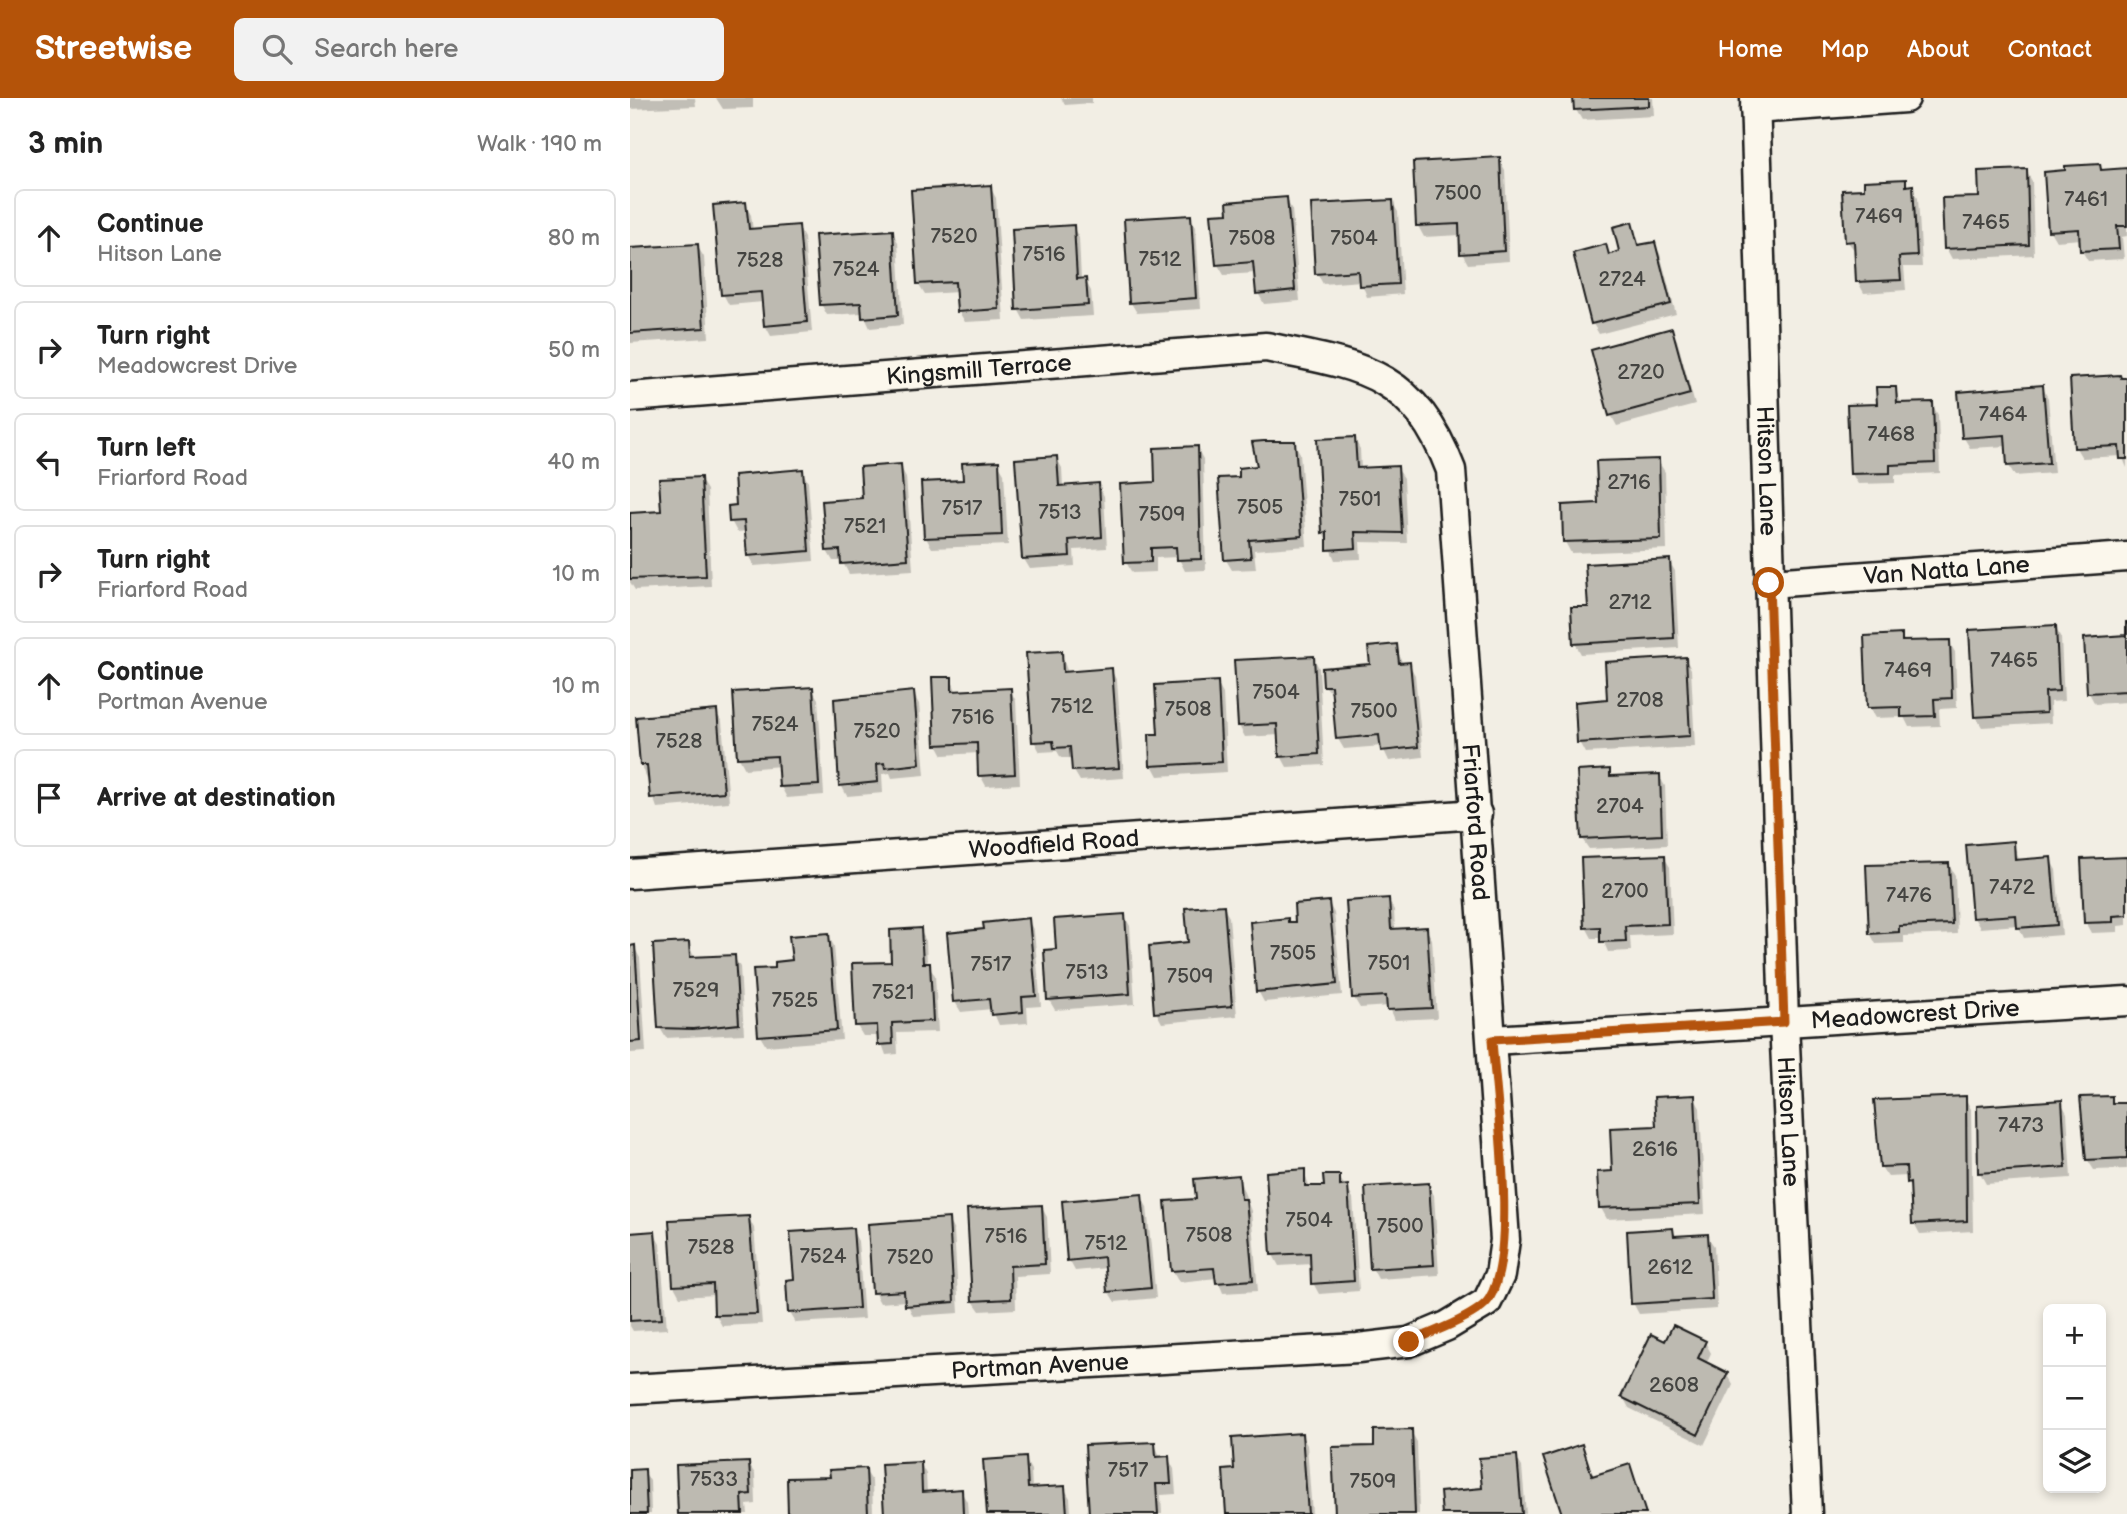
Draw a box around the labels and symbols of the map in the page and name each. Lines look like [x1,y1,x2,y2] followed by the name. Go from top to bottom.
[1434,181,1482,206] house number: 7500
[2064,187,2108,212] house number: 7461
[1855,204,1903,229] house number: 7469
[1962,210,2010,235] house number: 7465
[930,224,978,249] house number: 7520
[1229,226,1275,251] house number: 7508
[1330,226,1378,251] house number: 7504
[1022,242,1066,267] house number: 7516
[1139,247,1182,272] house number: 7512
[737,248,783,273] house number: 7528
[832,257,880,282] house number: 7524
[1598,267,1646,292] house number: 2724
[885,348,1073,392] street label: Kingsmill Terrace
[1617,360,1665,385] house number: 2720
[1979,402,2028,427] house number: 7464
[1750,405,1783,536] street label: Hitson Lane
[1867,422,1915,447] house number: 7468
[1607,470,1651,495] house number: 2716
[1339,487,1381,512] house number: 7501
[1237,495,1283,520] house number: 7505
[942,496,983,521] house number: 7517
[1038,500,1082,525] house number: 7513
[1139,502,1185,527] house number: 7509
[844,514,886,539] house number: 7521
[1862,550,2031,591] street label: Van Natta Lane
[1753,567,1784,598] route start
[1608,590,1652,615] house number: 2712
[1990,648,2038,673] house number: 7465
[1884,658,1932,683] house number: 7469
[1252,680,1300,705] house number: 7504
[1616,688,1664,713] house number: 2708
[1051,694,1094,719] house number: 7512
[1165,697,1211,722] house number: 7508
[1350,699,1398,724] house number: 7500
[951,705,995,730] house number: 7516
[751,712,799,737] house number: 7524
[853,719,901,744] house number: 7520
[656,729,702,754] house number: 7528
[1455,743,1495,902] street label: Friarford Road
[1596,794,1644,819] house number: 2704
[968,824,1140,865] street label: Woodfield Road
[1989,875,2036,900] house number: 7472
[1601,879,1649,904] house number: 2700
[1886,883,1932,908] house number: 7476
[1270,941,1316,966] house number: 7505
[1368,951,1410,976] house number: 7501
[971,952,1012,977] house number: 7517
[1065,960,1109,985] house number: 7513
[1167,964,1213,989] house number: 7509
[673,978,719,1003] house number: 7529
[872,980,914,1005] house number: 7521
[772,988,818,1013] house number: 7525
[1810,994,2021,1035] street label: Meadowcrest Drive
[1771,1056,1806,1187] street label: Hitson Lane
[1998,1113,2044,1138] house number: 7473
[1632,1137,1678,1162] house number: 2616
[1285,1208,1333,1233] house number: 7504
[1376,1214,1424,1239] house number: 7500
[1186,1223,1232,1248] house number: 7508
[984,1224,1028,1249] house number: 7516
[1085,1231,1128,1256] house number: 7512
[688,1235,734,1260] house number: 7528
[799,1244,847,1269] house number: 7524
[886,1245,934,1270] house number: 7520
[1647,1255,1693,1280] house number: 2612
[1393,1326,1424,1357] route end
[950,1347,1130,1386] street label: Portman Avenue
[1649,1373,1699,1398] house number: 2608
[1108,1458,1149,1483] house number: 7517
[690,1467,738,1492] house number: 7533
[1350,1469,1396,1494] house number: 7509

